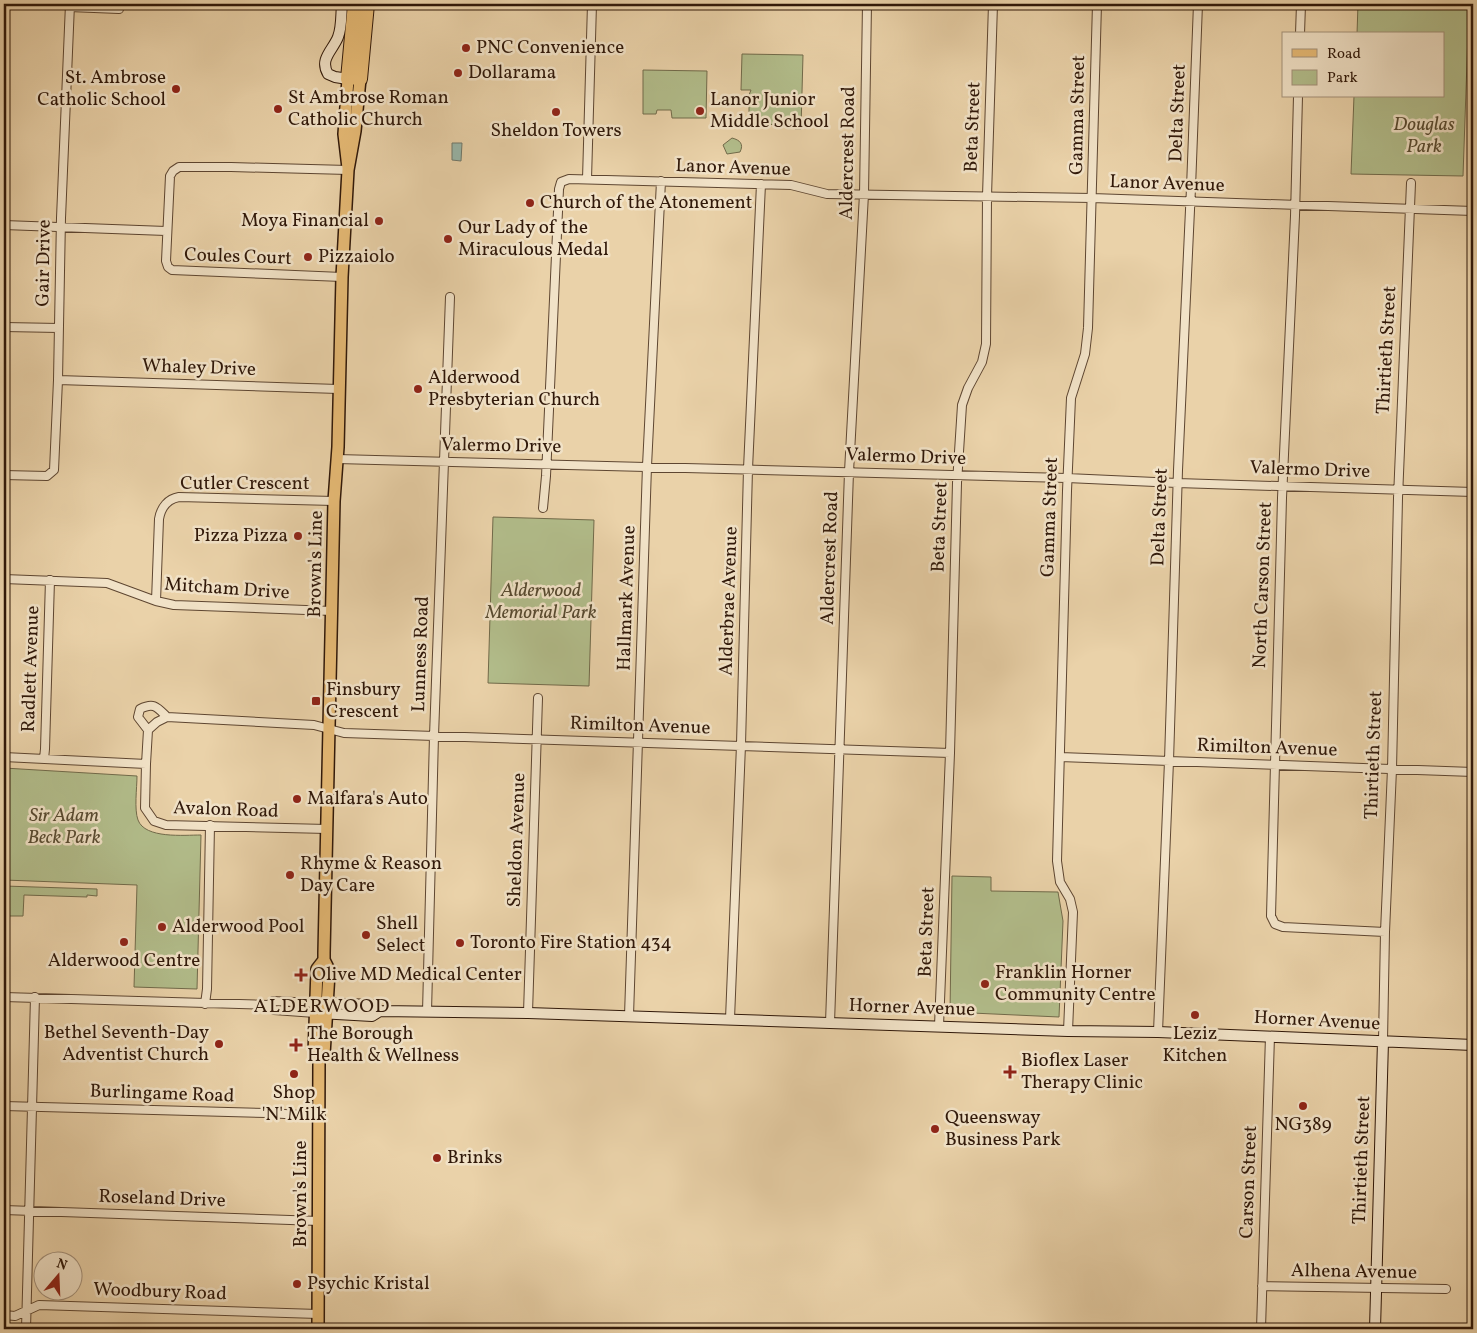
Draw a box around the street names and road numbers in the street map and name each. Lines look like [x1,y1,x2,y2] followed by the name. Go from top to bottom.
[1064,54,1092,175] street label: Gamma Street
[1163,63,1193,163] street label: Delta Street
[958,81,988,173] street label: Beta Street
[834,86,862,220] street label: Aldercrest Road
[675,153,791,183] street label: Lanor Avenue
[1109,169,1225,199] street label: Lanor Avenue
[30,219,58,307] street label: Gair Drive
[184,242,293,272] street label: Coules Court
[1371,285,1403,415] street label: Thirtieth Street
[142,353,256,383] street label: Whaley Drive
[441,432,561,460] street label: Valermo Drive
[845,442,967,472] street label: Valermo Drive
[1249,455,1371,485] street label: Valermo Drive
[1035,456,1065,577] street label: Gamma Street
[1145,467,1175,567] street label: Delta Street
[180,471,310,497] street label: Cutler Crescent
[925,481,955,573] street label: Beta Street
[815,491,845,625] street label: Aldercrest Road
[1247,501,1279,669] street label: North Carson Street
[302,510,330,618] street label: Brown's Line
[611,525,643,671] street label: Hallmark Avenue
[713,526,745,676] street label: Alderbrae Avenue
[163,572,291,606] street label: Mitcham Drive
[406,596,436,712] street label: Lunness Road
[16,605,46,733] street label: Radlett Avenue
[1359,690,1389,820] street label: Thirtieth Street
[569,711,711,741] street label: Rimilton Avenue
[1196,733,1338,763] street label: Rimilton Avenue
[502,772,532,908] street label: Sheldon Avenue
[173,795,279,825] street label: Avalon Road
[912,886,942,978] street label: Beta Street
[848,993,976,1023] street label: Horner Avenue
[1253,1005,1381,1037] street label: Horner Avenue
[89,1078,235,1110] street label: Burlingame Road
[1347,1095,1377,1225] street label: Thirtieth Street
[1234,1125,1264,1239] street label: Carson Street
[288,1140,314,1248] street label: Brown's Line
[98,1184,226,1214] street label: Roseland Drive
[1291,1258,1417,1286] street label: Alhena Avenue
[93,1277,227,1307] street label: Woodbury Road

